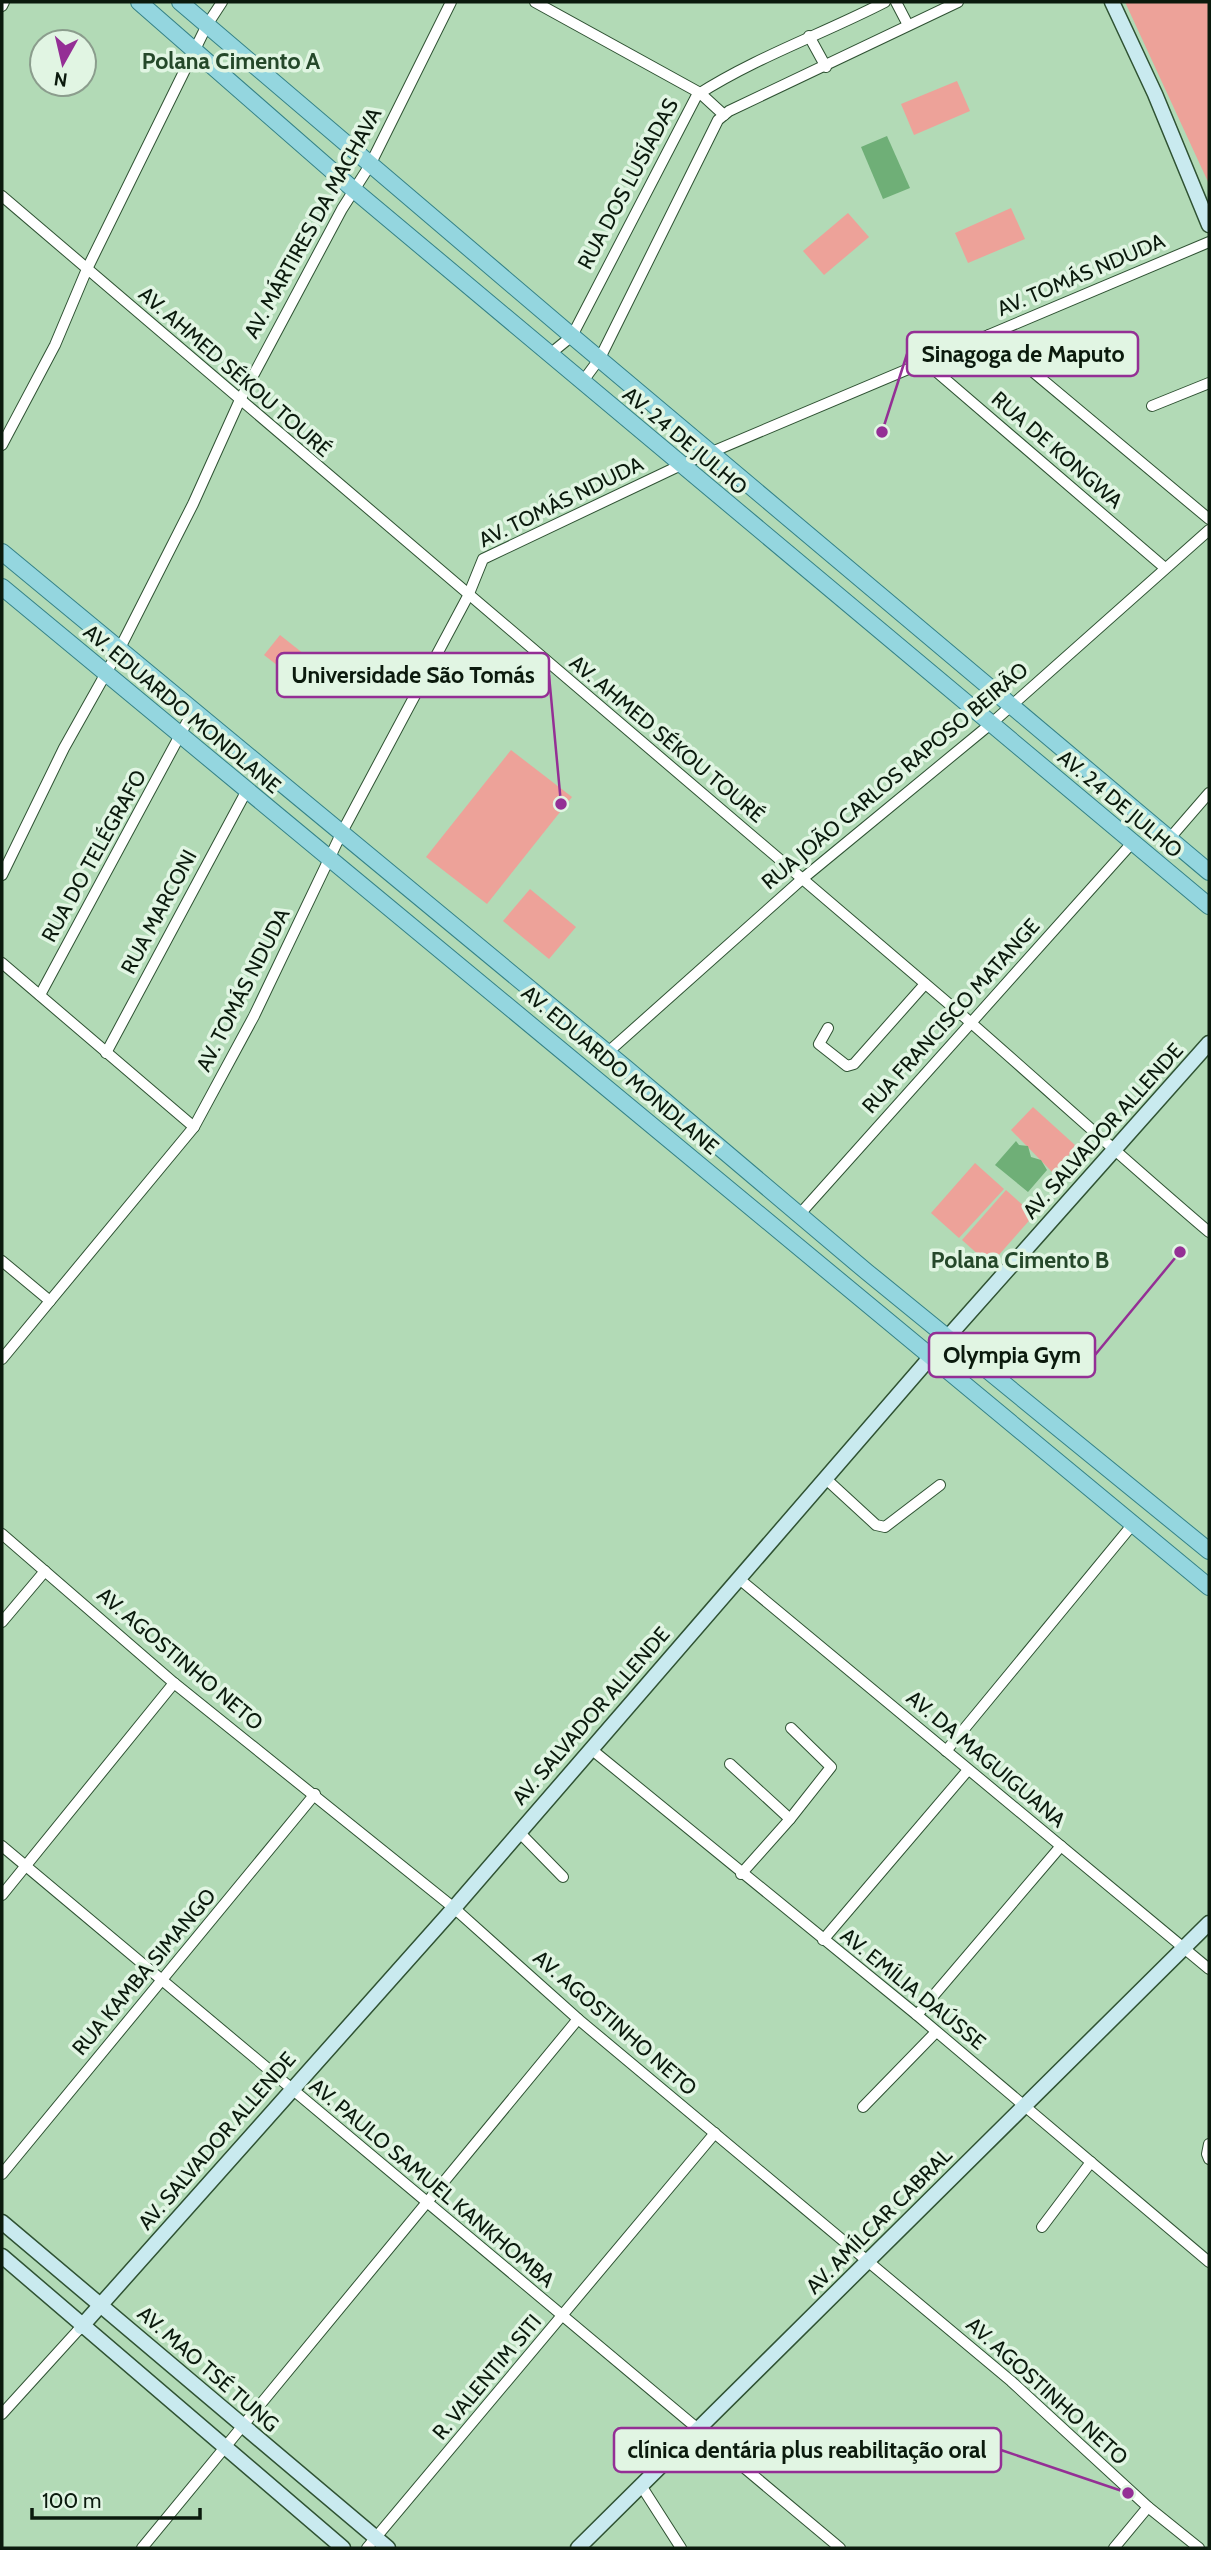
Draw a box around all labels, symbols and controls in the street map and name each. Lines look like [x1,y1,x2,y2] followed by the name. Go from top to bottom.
[28,28,98,98] north arrow
[142,47,321,75] district label: Polana Cimento A
[52,67,69,92] text: N
[572,94,683,273] street label: RUA DOS LUSÍADAS
[239,103,387,342] street label: AV. MÁRTIRES DA MACHAVA
[993,228,1169,321] street label: AV. TOMÁS NDUDA
[134,281,337,462] street label: AV. AHMED SÉKOU TOURÉ
[907,332,1138,376] callout: Sinagoga de Maputo
[921,340,1125,368] text: Sinagoga de Maputo
[618,381,753,500] street label: AV. 24 DE JULHO
[987,386,1128,513] street label: RUA DE KONGWA
[474,451,647,552] street label: AV. TOMÁS NDUDA
[79,619,286,798] street label: AV. EDUARDO MONDLANE
[565,650,770,828] street label: AV. AHMED SÉKOU TOURÉ
[277,653,549,697] callout: Universidade São Tomás
[756,656,1033,894] street label: RUA JOÃO CARLOS RAPOSO BEIRÃO
[291,661,535,689] text: Universidade São Tomás
[1053,744,1188,863] street label: AV. 24 DE JULHO
[36,765,151,946] street label: RUA DO TELÉGRAFO
[115,846,202,978] street label: RUA MARCONI
[191,904,295,1076] street label: AV. TOMÁS NDUDA
[857,913,1045,1118] street label: RUA FRANCISCO MATANGE
[517,980,724,1159] street label: AV. EDUARDO MONDLANE
[1017,1038,1188,1223] street label: AV. SALVADOR ALLENDE
[931,1246,1109,1274] district label: Polana Cimento B
[929,1333,1095,1377] callout: Olympia Gym
[943,1341,1081,1369] text: Olympia Gym
[92,1582,268,1735] street label: AV. AGOSTINHO NETO
[507,1622,675,1810] street label: AV. SALVADOR ALLENDE
[902,1685,1071,1832] street label: AV. DA MAGUIGUANA
[67,1883,221,2060] street label: RUA KAMBA SIMANGO
[836,1922,991,2055] street label: AV. EMÍLIA DAÚSSE
[528,1945,702,2100] street label: AV. AGOSTINHO NETO
[133,2047,301,2235] street label: AV. SALVADOR ALLENDE
[305,2073,560,2292] street label: AV. PAULO SAMUEL KANKHOMBA
[801,2142,957,2299] street label: AV. AMÍLCAR CABRAL
[133,2301,284,2437] street label: AV. MAO TSÉ TUNG
[427,2309,546,2444] street label: R. VALENTIM SITI
[961,2312,1133,2470] street label: AV. AGOSTINHO NETO
[614,2428,1001,2472] callout: clínica dentária plus reabilitação oral
[627,2436,987,2464] text: clínica dentária plus reabilitação oral
[32,2476,200,2520] scale bar
[42,2488,101,2513] text: 100 m

